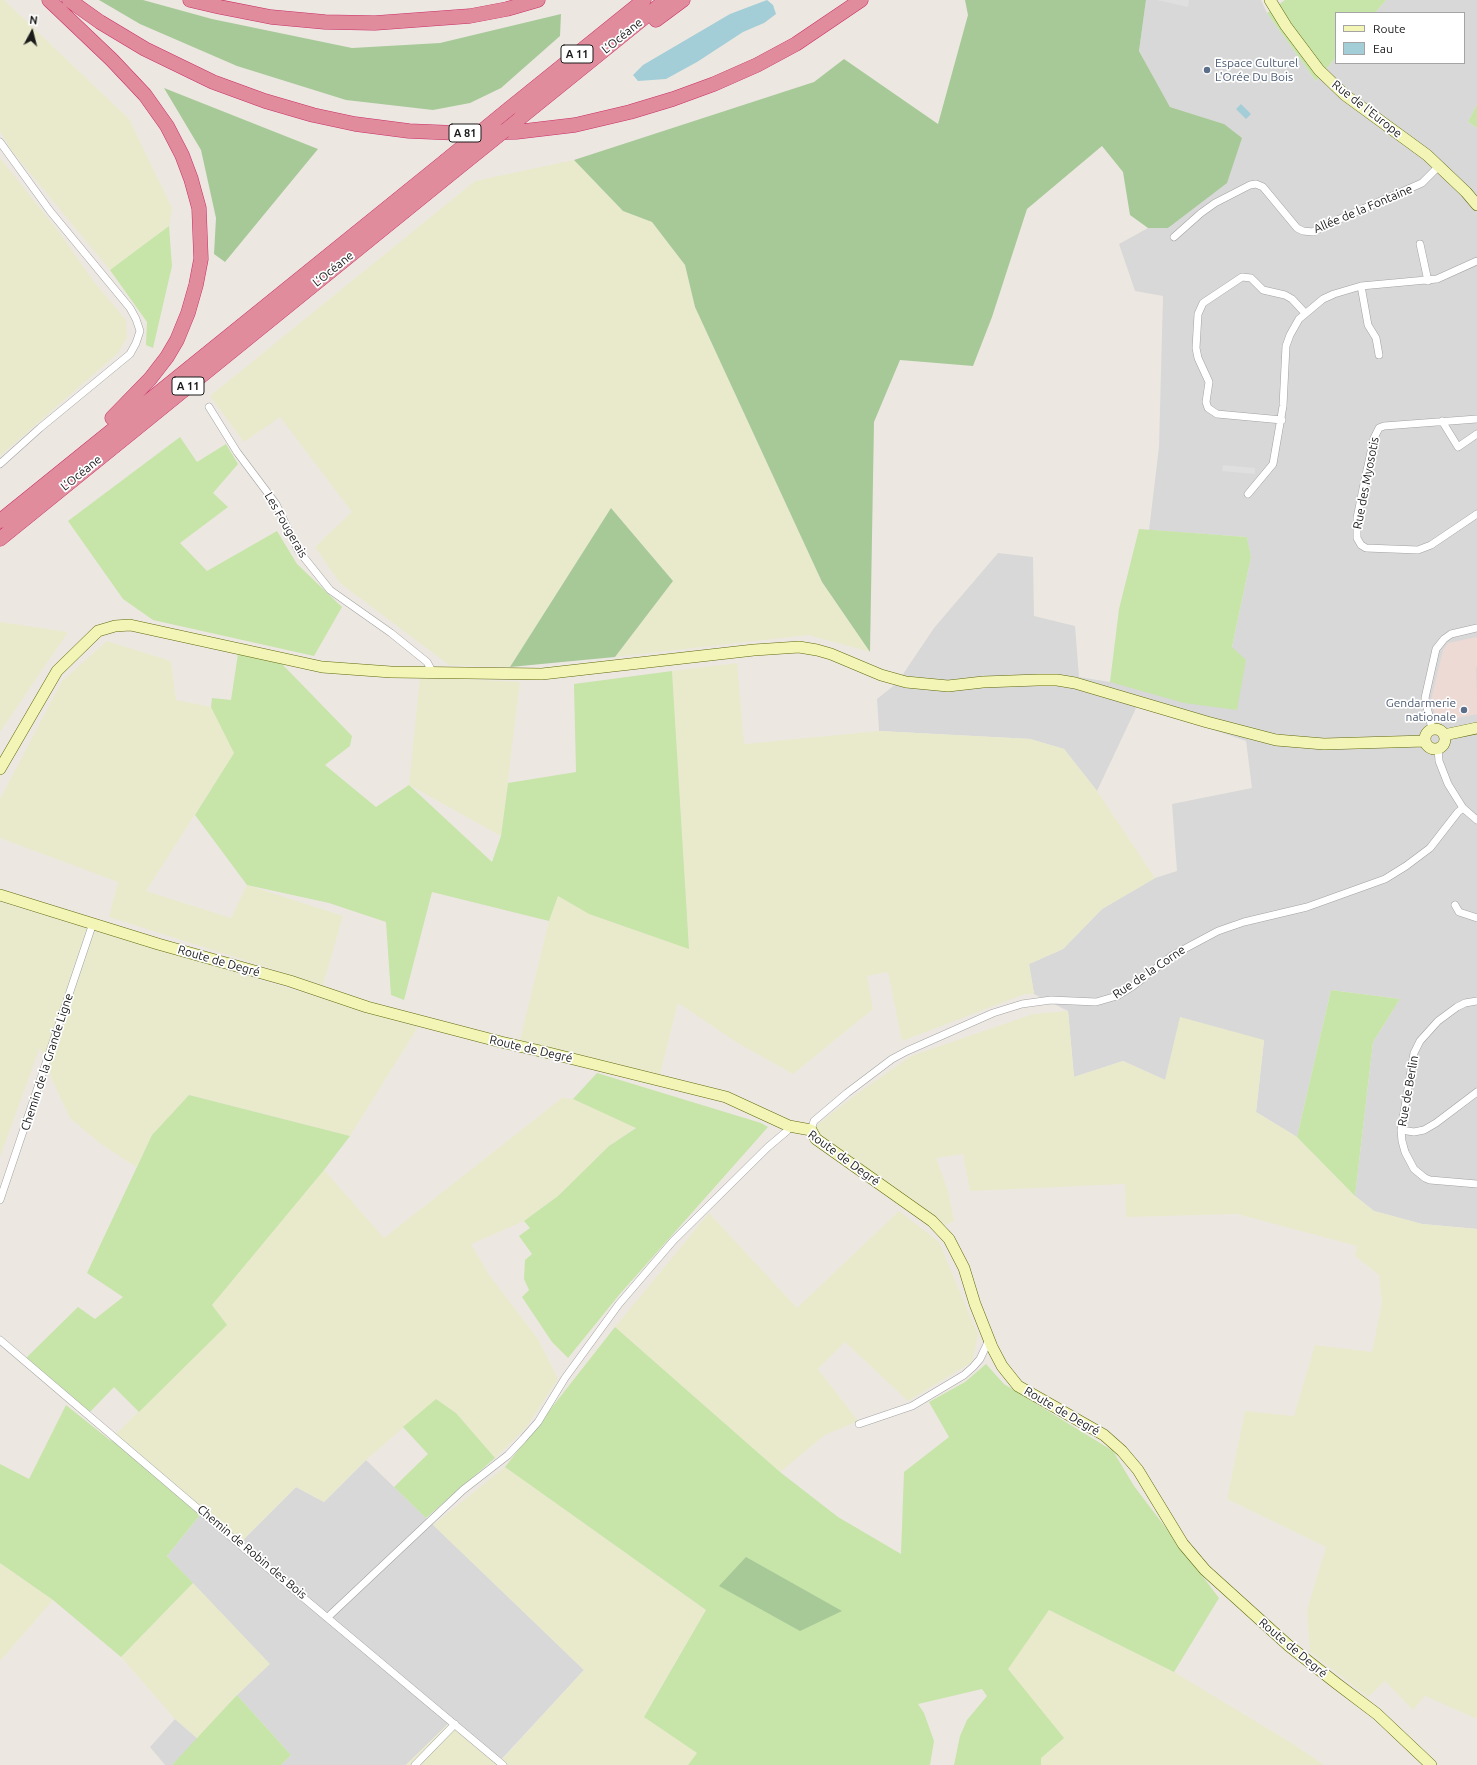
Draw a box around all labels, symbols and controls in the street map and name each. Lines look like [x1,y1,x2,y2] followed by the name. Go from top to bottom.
[12,12,52,52] north arrow
[1335,12,1465,64] legend
[29,14,38,27] text: N
[599,15,645,57] street label: L’Océane
[1373,22,1406,35] text: Route
[1373,42,1393,55] text: Eau
[561,45,593,63] road number: A 11
[1215,56,1298,84] place label: Espace Culturel L'Orée Du Bois
[1202,65,1212,75] marker: Espace Culturel L'Orée Du Bois
[1329,77,1405,141] street label: Rue de l'Europe
[449,124,481,142] road number: A 81
[1311,182,1415,236] street label: Allée de la Fontaine
[310,248,356,290] street label: L’Océane
[172,377,204,395] road number: A 11
[1350,436,1382,530] street label: Rue des Myosotis
[58,452,104,494] street label: L’Océane
[261,490,311,560] street label: Les Fougerais
[1386,696,1456,724] place label: Gendarmerie nationale
[1459,705,1469,715] marker: Gendarmerie nationale
[176,942,262,980] street label: Route de Degré
[1110,942,1188,1002] street label: Rue de la Corne
[18,992,76,1132] street label: Chemin de la Grande Ligne
[488,1032,574,1066] street label: Route de Degré
[1395,1054,1421,1128] street label: Rue de Berlin
[805,1127,883,1189] street label: Route de Degré
[1022,1384,1102,1438] street label: Route de Degré
[194,1502,310,1602] street label: Chemin de Robin des Bois
[1256,1615,1330,1681] street label: Route de Degré

